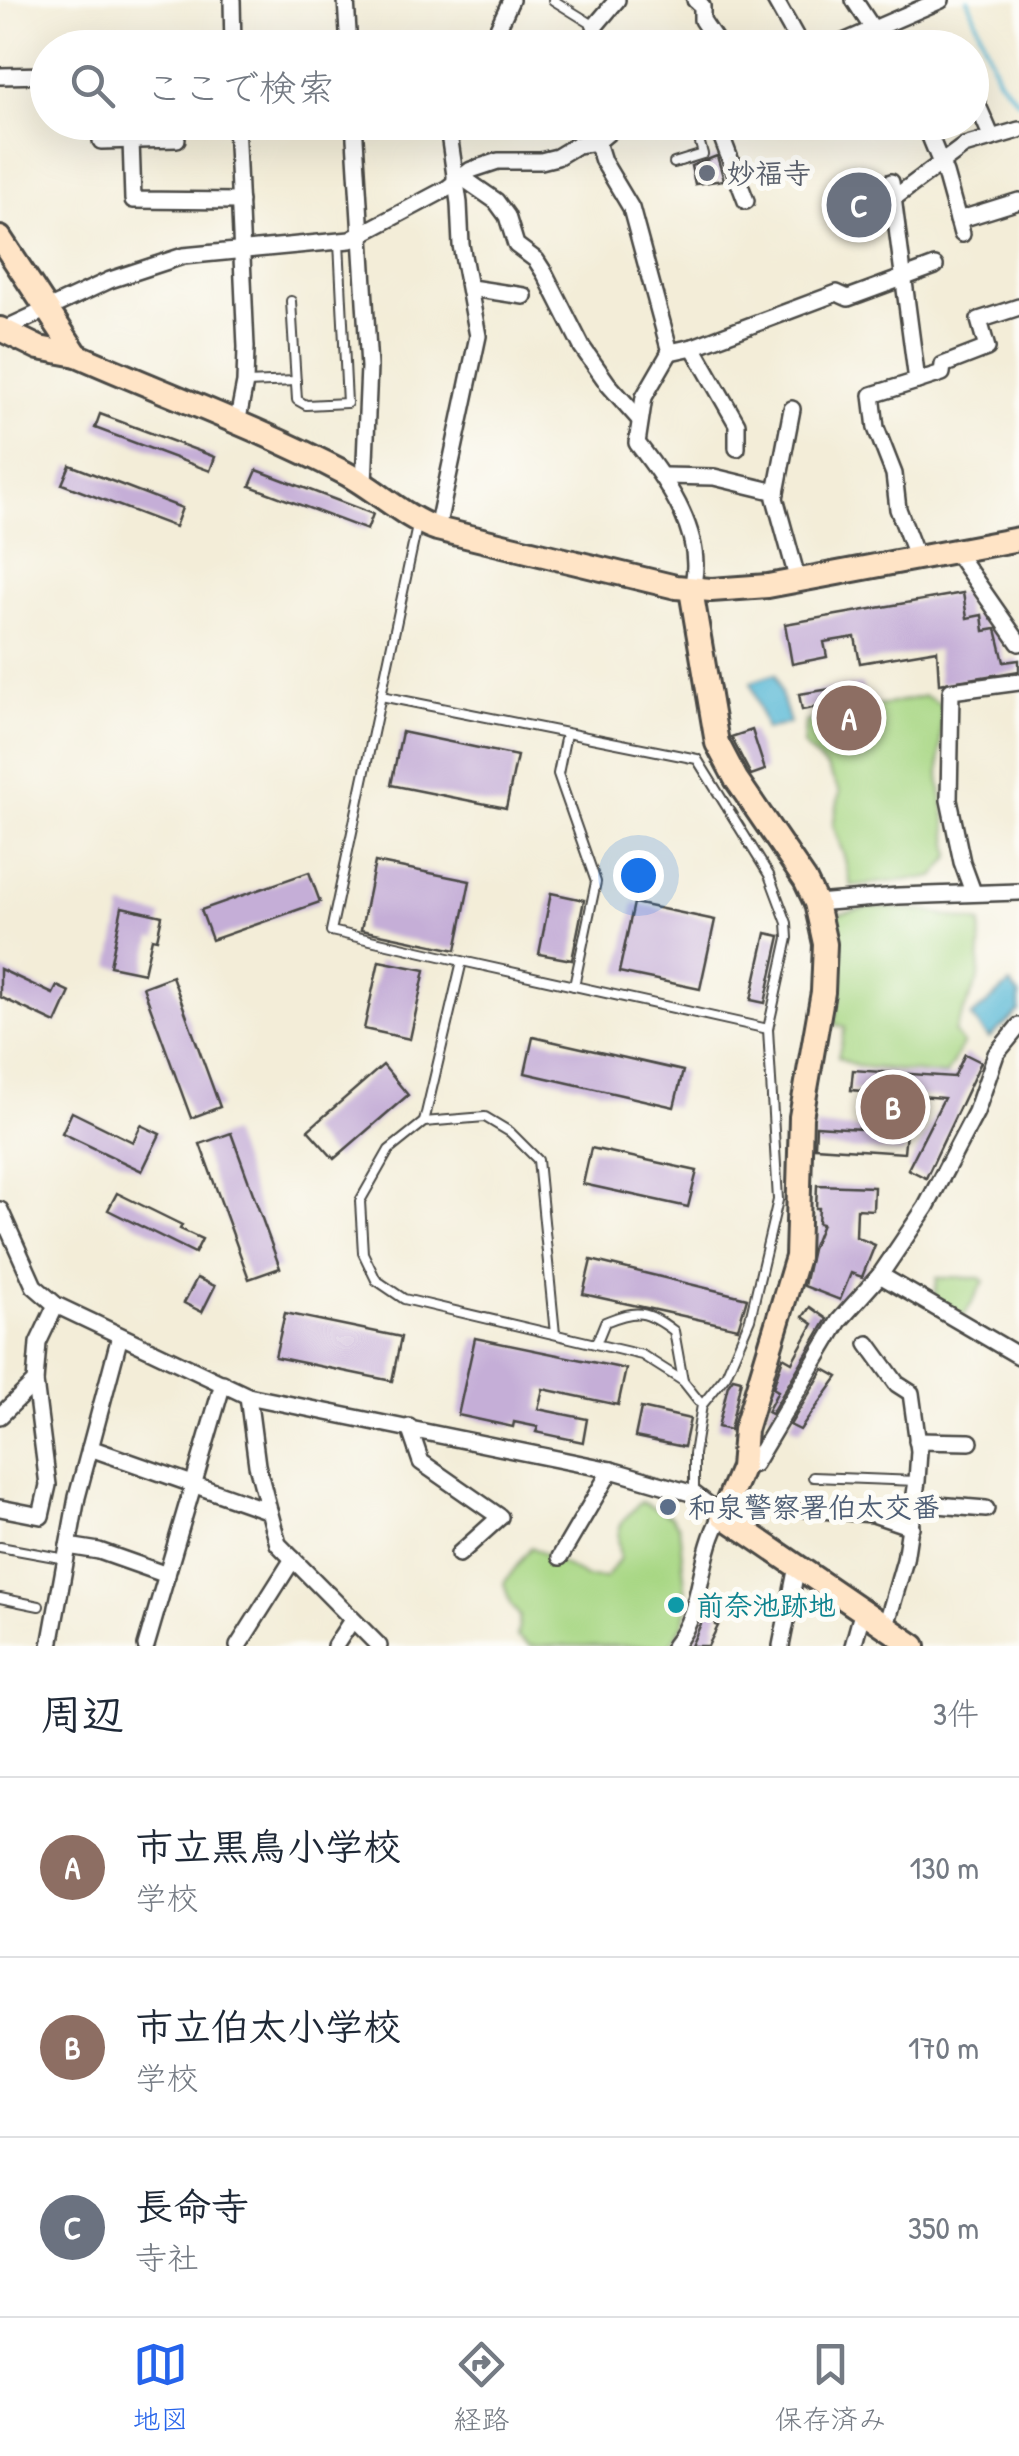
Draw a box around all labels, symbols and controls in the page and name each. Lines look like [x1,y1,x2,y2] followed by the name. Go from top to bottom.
[30,30,989,140] search box
[65,58,120,113] icon: search
[145,61,335,113] text: ここで検索
[727,154,811,192] place label: 妙福寺
[696,162,718,184] marker: 妙福寺
[826,168,892,242] pin: C
[816,680,882,756] pin: A
[613,850,664,901] your location
[860,1070,926,1144] pin: B
[688,1488,940,1526] place label: 和泉警察署伯太交番
[657,1496,679,1518] marker: 和泉警察署伯太交番
[696,1586,836,1624] place label: 前奈池跡地
[665,1594,687,1616] marker: 前奈池跡地
[40,1685,124,1742] text: 周辺
[933,1692,979,1735] text: 3件
[135,1820,401,1872] text: 市立黒鳥小学校
[65,1846,80,1889] text: A
[910,1846,979,1889] text: 130 m
[135,1876,199,1919] text: 学校
[135,2000,401,2052] text: 市立伯太小学校
[64,2026,81,2069] text: B
[908,2026,979,2069] text: 170 m
[135,2056,199,2099] text: 学校
[135,2180,249,2232] text: 長命寺
[64,2206,81,2249] text: C
[908,2206,979,2249] text: 350 m
[135,2236,199,2279] text: 寺社
[132,2337,189,2438] tab: 地図
[453,2337,510,2438] tab: 経路
[774,2337,887,2438] tab: 保存済み

